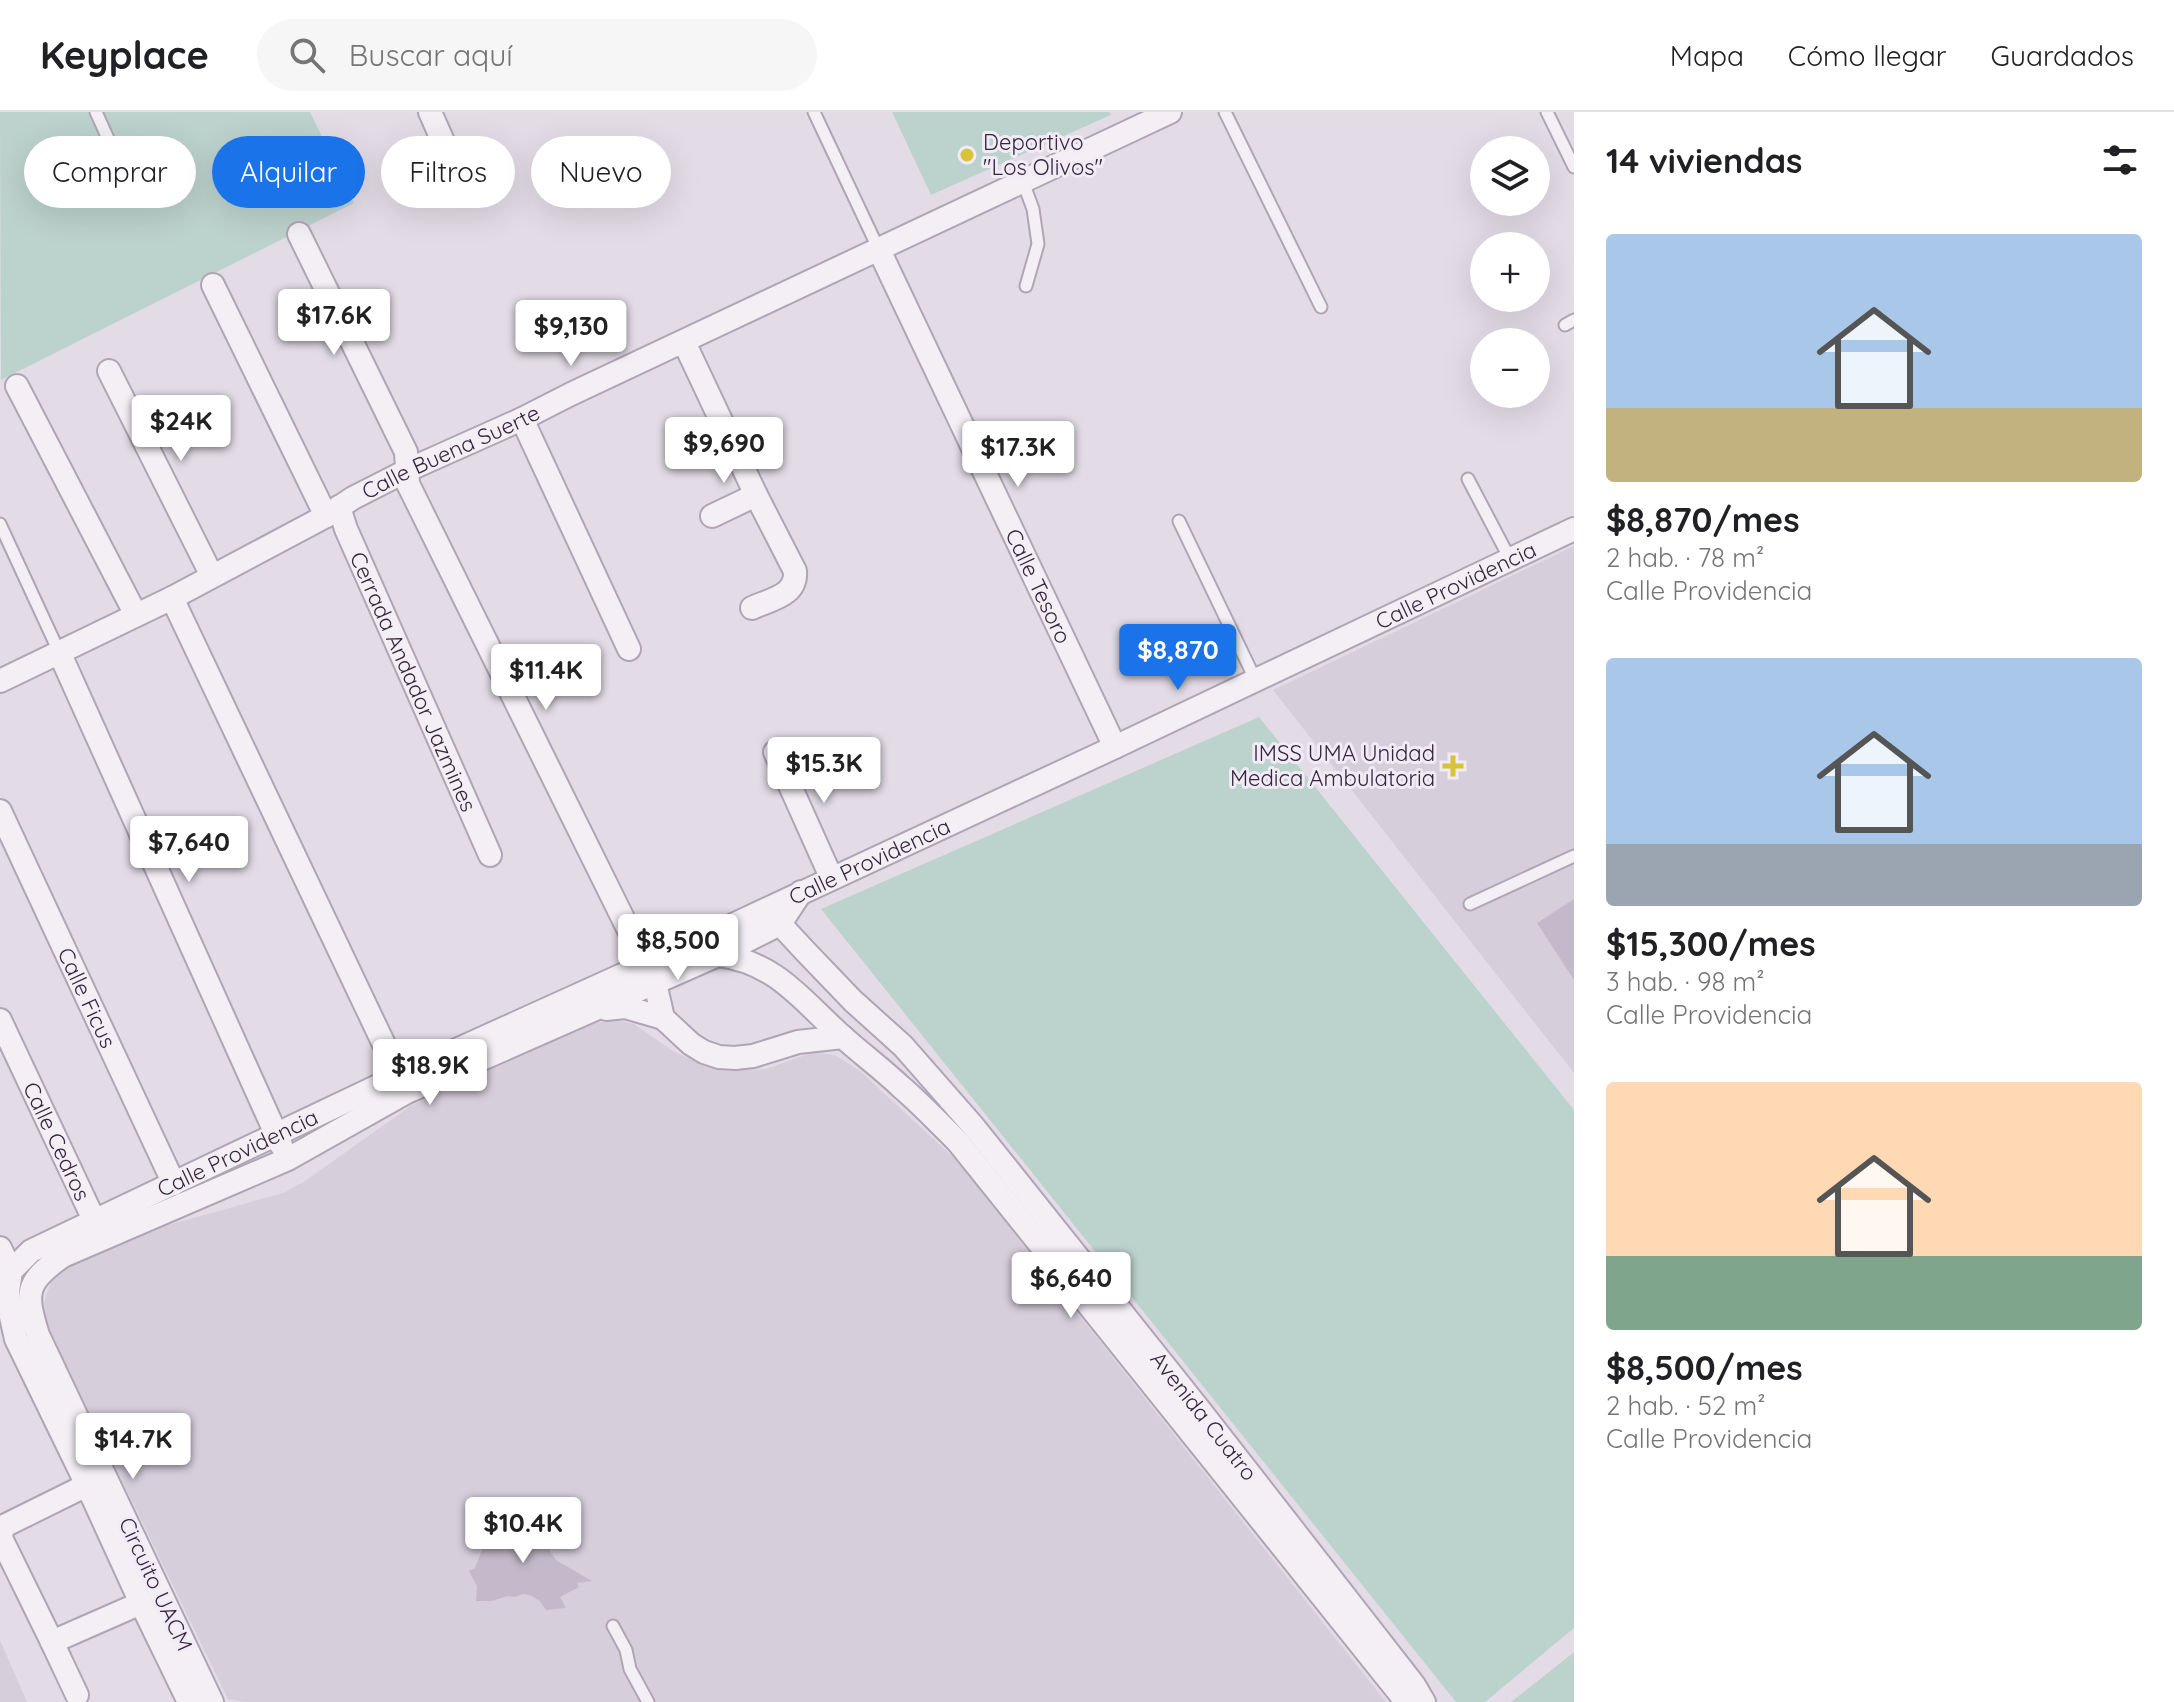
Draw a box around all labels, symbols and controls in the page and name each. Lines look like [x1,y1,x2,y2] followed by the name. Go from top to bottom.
[257,19,817,91] search box
[40,31,209,79] text: Keyplace
[285,33,329,77] icon: search
[349,36,513,74] text: Buscar aquí
[1670,38,1744,73] text: Mapa
[1788,38,1947,73] text: Cómo llegar
[1991,38,2134,73] text: Guardados
[983,128,1103,181] place label: Deportivo "Los Olivos"
[24,136,196,208] chip: Comprar
[212,136,365,208] chip: Alquilar
[381,136,515,208] chip: Filtros
[531,136,671,208] chip: Nuevo
[1470,136,1550,408] map controls
[1470,136,1550,216] button: layers
[2098,138,2142,182] icon: filters
[1606,139,1802,182] text: 14 viviendas
[958,146,976,164] marker: Deportivo "Los Olivos"
[1470,232,1550,312] button: +
[1802,286,1946,430] icon: home
[269,289,399,357] pin: $17.6K
[296,298,372,331] text: $17.6K
[506,300,636,368] pin: $9,130
[533,309,609,342] text: $9,130
[1470,328,1550,408] button: −
[134,395,228,463] pin: $24K
[357,398,544,505] street label: Calle Buena Suerte
[150,404,212,437] text: $24K
[659,417,789,485] pin: $9,690
[953,421,1083,489] pin: $17.3K
[683,426,765,459] text: $9,690
[980,430,1056,463] text: $17.3K
[1606,498,1800,541] text: $8,870/mes
[999,524,1078,648] street label: Calle Tesoro
[1371,535,1541,635] street label: Calle Providencia
[1606,541,1764,574] text: 2 hab. · 78 m²
[344,547,483,816] street label: Cerrada Andador Jazmines
[1606,574,1812,607] text: Calle Providencia
[1113,624,1243,692] pin: $8,870
[1137,633,1219,666] text: $8,870
[481,644,611,712] pin: $11.4K
[509,653,583,686] text: $11.4K
[1802,710,1946,854] icon: home
[759,737,889,805] pin: $15.3K
[1230,739,1435,792] place label: IMSS UMA Unidad Medica Ambulatoria
[785,746,863,779] text: $15.3K
[1442,755,1464,777] marker: IMSS UMA Unidad Medica Ambulatoria
[784,812,955,911] street label: Calle Providencia
[124,816,254,884] pin: $7,640
[148,825,230,858] text: $7,640
[613,914,743,982] pin: $8,500
[1606,922,1816,965] text: $15,300/mes
[636,923,720,956] text: $8,500
[52,943,123,1052] street label: Calle Ficus
[1606,965,1765,998] text: 3 hab. · 98 m²
[1606,998,1812,1031] text: Calle Providencia
[365,1039,495,1107] pin: $18.9K
[391,1048,469,1081] text: $18.9K
[17,1077,97,1205] street label: Calle Cedros
[153,1103,322,1203] street label: Calle Providencia
[1802,1134,1946,1278] icon: home
[1006,1252,1136,1320] pin: $6,640
[1030,1261,1112,1294] text: $6,640
[1144,1346,1263,1486] street label: Avenida Cuatro
[1606,1346,1803,1389] text: $8,500/mes
[1606,1389,1765,1422] text: 2 hab. · 52 m²
[68,1413,198,1481] pin: $14.7K
[94,1422,172,1455] text: $14.7K
[1606,1422,1812,1455] text: Calle Providencia
[458,1497,588,1565] pin: $10.4K
[483,1506,563,1539] text: $10.4K
[113,1513,199,1655] street label: Circuito UACM

